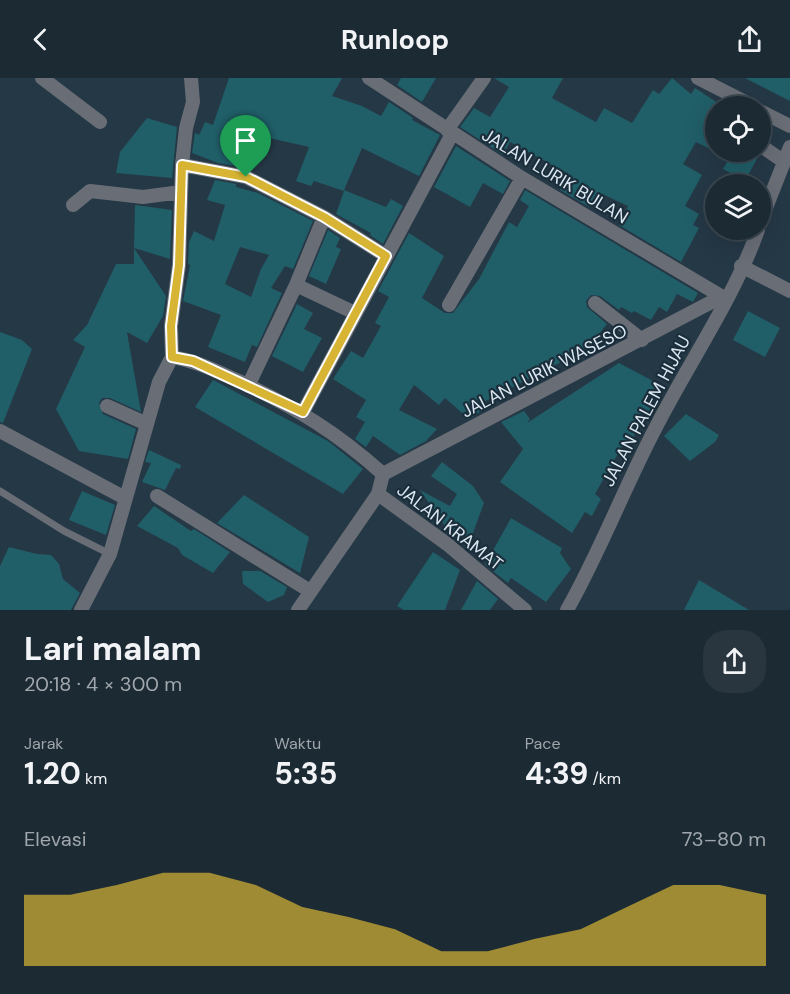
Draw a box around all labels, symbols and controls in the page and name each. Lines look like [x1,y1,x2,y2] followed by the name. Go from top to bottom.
[341,22,449,57] text: Runloop
[24,23,57,56] icon: back
[733,23,766,56] icon: share
[705,96,771,240] map controls
[705,96,771,162] button: locate
[220,115,271,177] pin
[477,123,633,229] street label: JALAN LURIK BULAN
[229,124,262,157] icon: arrive
[705,174,771,240] button: layers
[457,319,631,423] street label: JALAN LURIK WASESO
[596,331,696,491] street label: JALAN PALEM HIJAU
[392,478,508,576] street label: JALAN KRAMAT
[24,627,202,670] text: Lari malam
[703,630,766,693] button: share
[24,671,182,697] text: 20:18 · 4 × 300 m
[24,733,63,754] text: Jarak
[274,733,321,754] text: Waktu
[525,733,561,754] text: Pace
[24,754,81,793] text: 1.20
[274,754,337,793] text: 5:35
[525,754,588,793] text: 4:39
[81,768,107,789] text: km
[588,768,621,789] text: /km
[24,826,86,852] text: Elevasi
[682,826,766,852] text: 73–80 m

